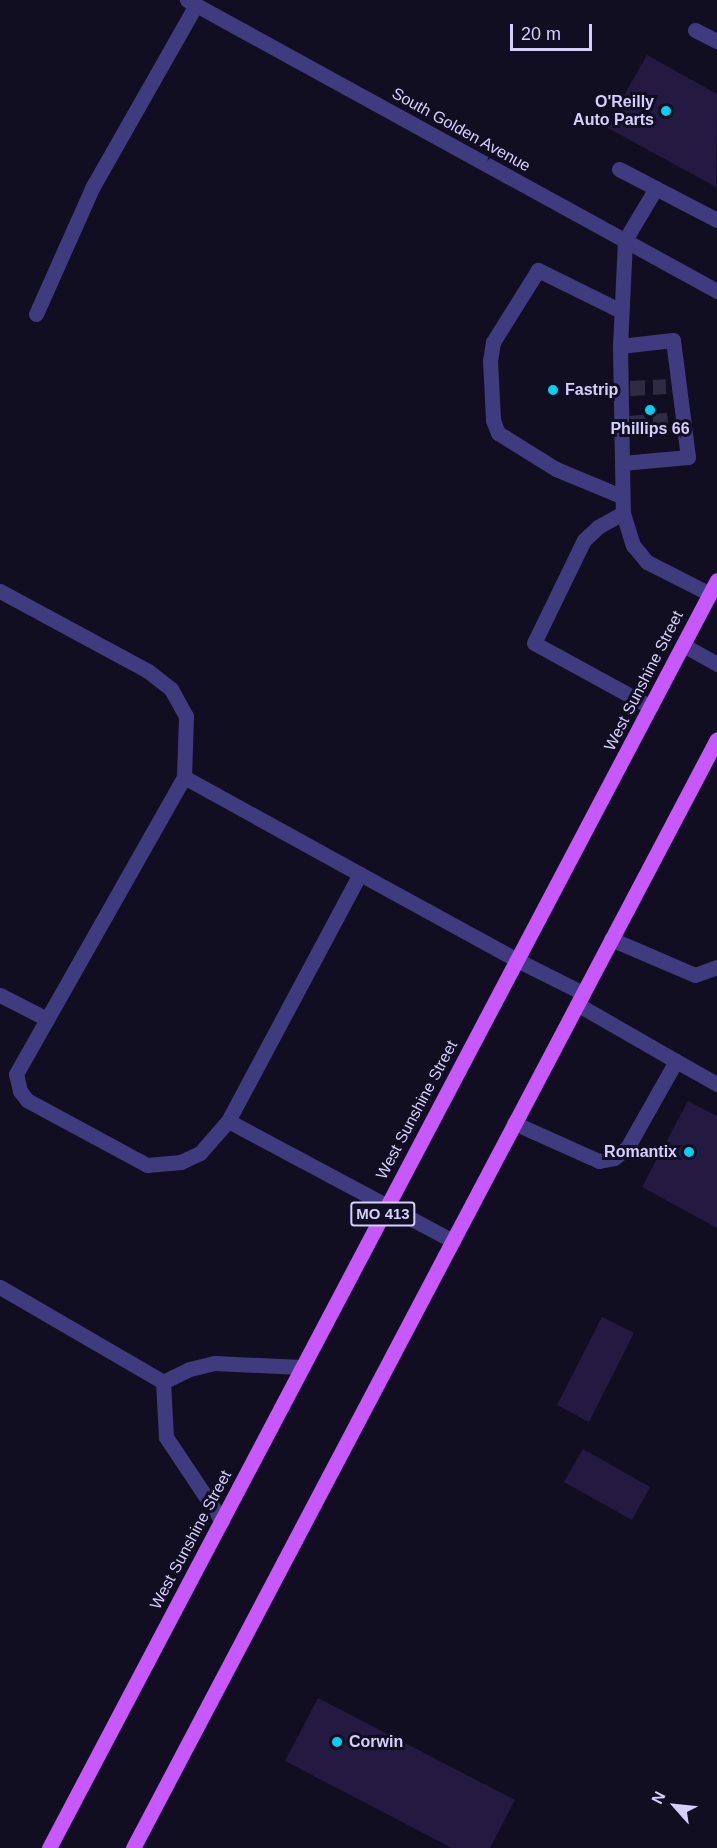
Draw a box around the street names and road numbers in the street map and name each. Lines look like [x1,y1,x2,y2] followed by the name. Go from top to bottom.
[388,84,534,176] street label: South Golden Avenue
[600,608,688,754] street label: West Sunshine Street
[372,1037,462,1183] street label: West Sunshine Street
[350,1202,416,1226] road number: MO 413
[146,1467,236,1613] street label: West Sunshine Street

